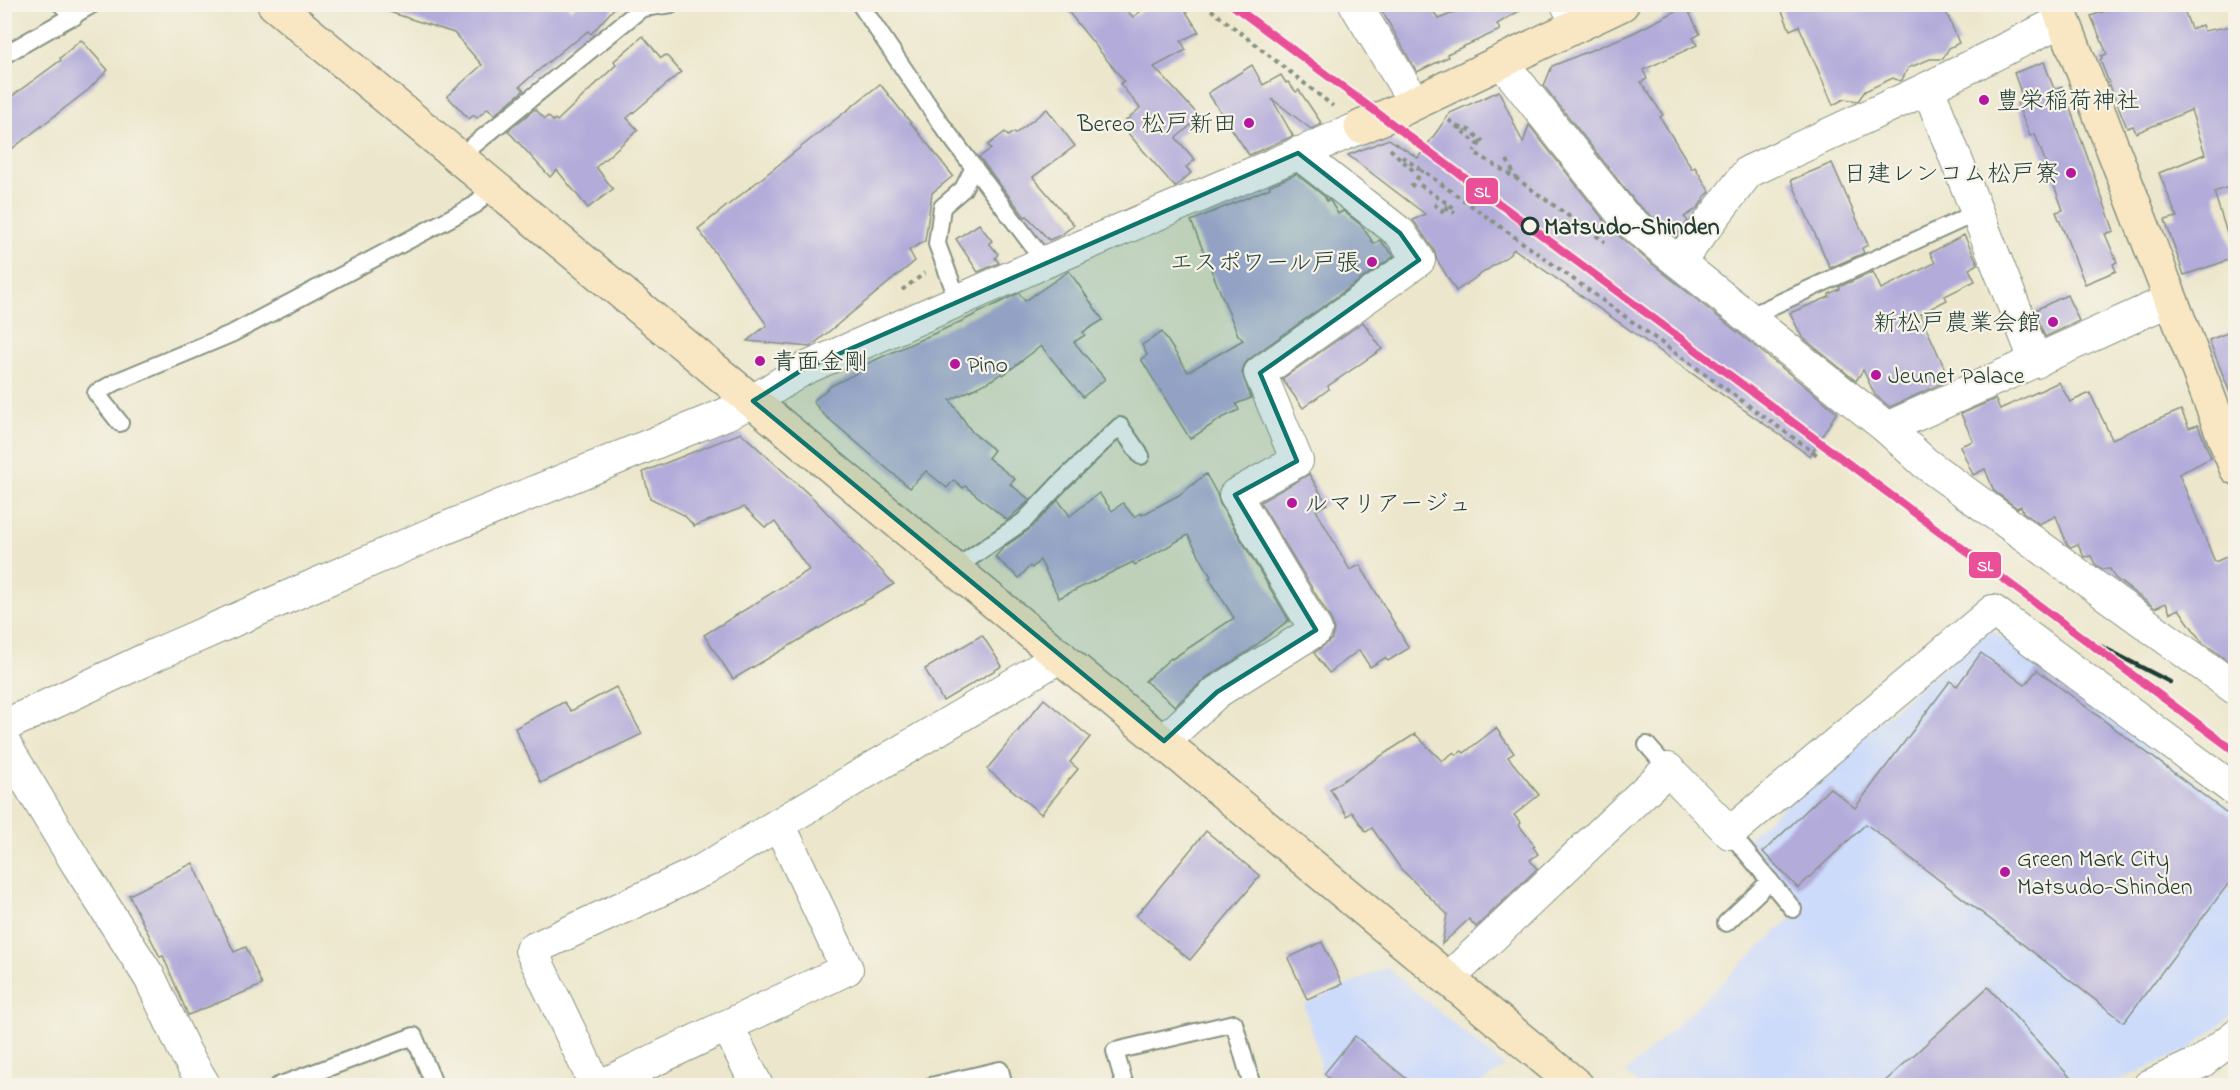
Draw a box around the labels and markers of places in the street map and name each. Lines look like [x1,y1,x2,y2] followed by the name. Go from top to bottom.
[1996,85,2140,120] place label: 豊栄稲荷神社
[1977,93,1991,107] marker: 豊栄稲荷神社
[1076,108,1237,143] place label: Bereo 松戸新田
[1242,116,1256,130] marker: Bereo 松戸新田
[1843,158,2059,193] place label: 日建レンコム松戸寮
[2064,166,2078,180] marker: 日建レンコム松戸寮
[1544,211,1720,246] place label: Matsudo-Shinden
[1521,217,1539,235] marker: Matsudo-Shinden
[1169,247,1360,282] place label: エスポワール戸張
[1365,255,1379,269] marker: エスポワール戸張
[1873,307,2041,342] place label: 新松戸農業会館
[2046,315,2060,329] marker: 新松戸農業会館
[772,346,868,381] place label: 青面金剛
[967,349,1008,384] place label: Pino
[753,354,767,368] marker: 青面金剛
[948,357,962,371] marker: Pino
[1888,360,2025,395] place label: Jeunet Palace
[1869,368,1883,382] marker: Jeunet Palace
[1304,488,1472,523] place label: ルマリアージュ
[1285,496,1299,510] marker: ルマリアージュ
[2017,843,2192,906] place label: Green Mark City Matsudo-Shinden
[1998,865,2012,879] marker: Green Mark City Matsudo-Shinden

